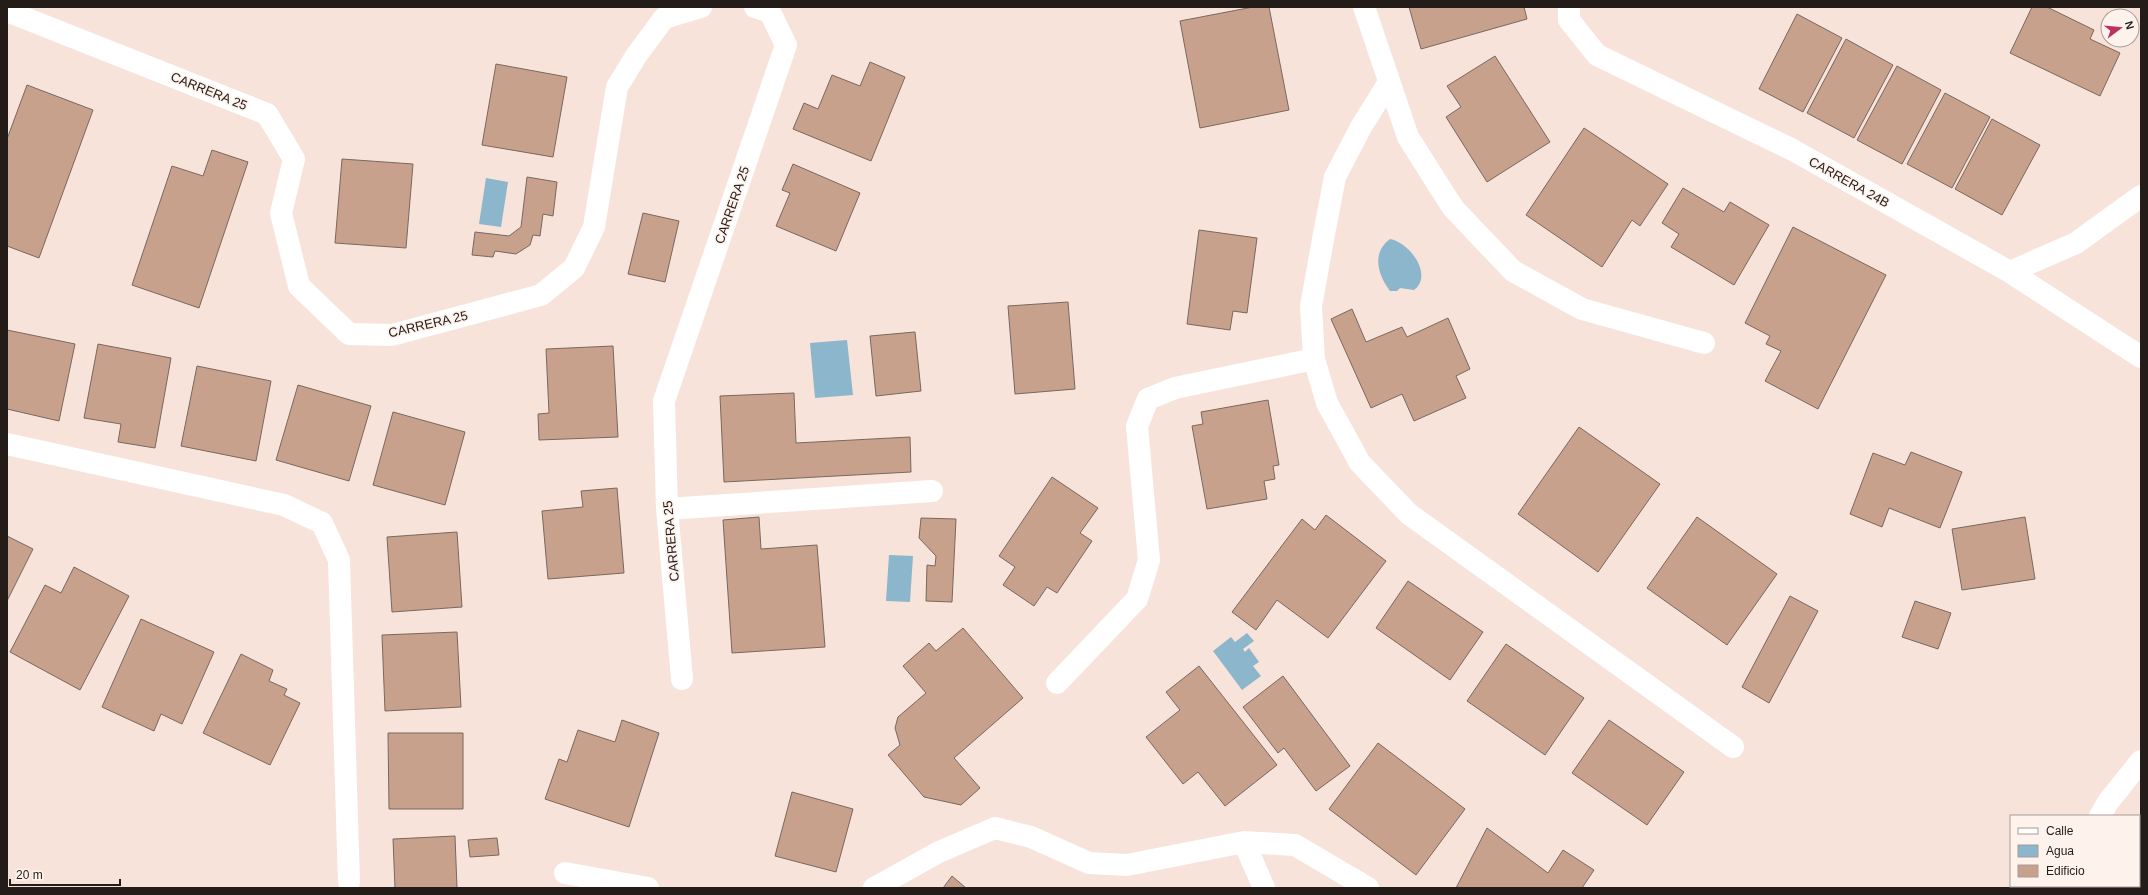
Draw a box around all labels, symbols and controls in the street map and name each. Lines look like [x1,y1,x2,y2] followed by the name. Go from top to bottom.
[2100,8,2140,48] north arrow
[2123,20,2136,31] text: N
[169,69,249,113] street label: CARRERA 25
[1806,154,1892,210] street label: CARRERA 24B
[712,164,752,246] street label: CARRERA 25
[387,308,469,340] street label: CARRERA 25
[660,500,682,582] street label: CARRERA 25
[2010,815,2140,887] legend
[2046,824,2074,838] text: Calle
[2046,844,2074,858] text: Agua
[10,861,120,887] scale bar
[2046,864,2085,878] text: Edificio
[16,868,43,882] text: 20 m

